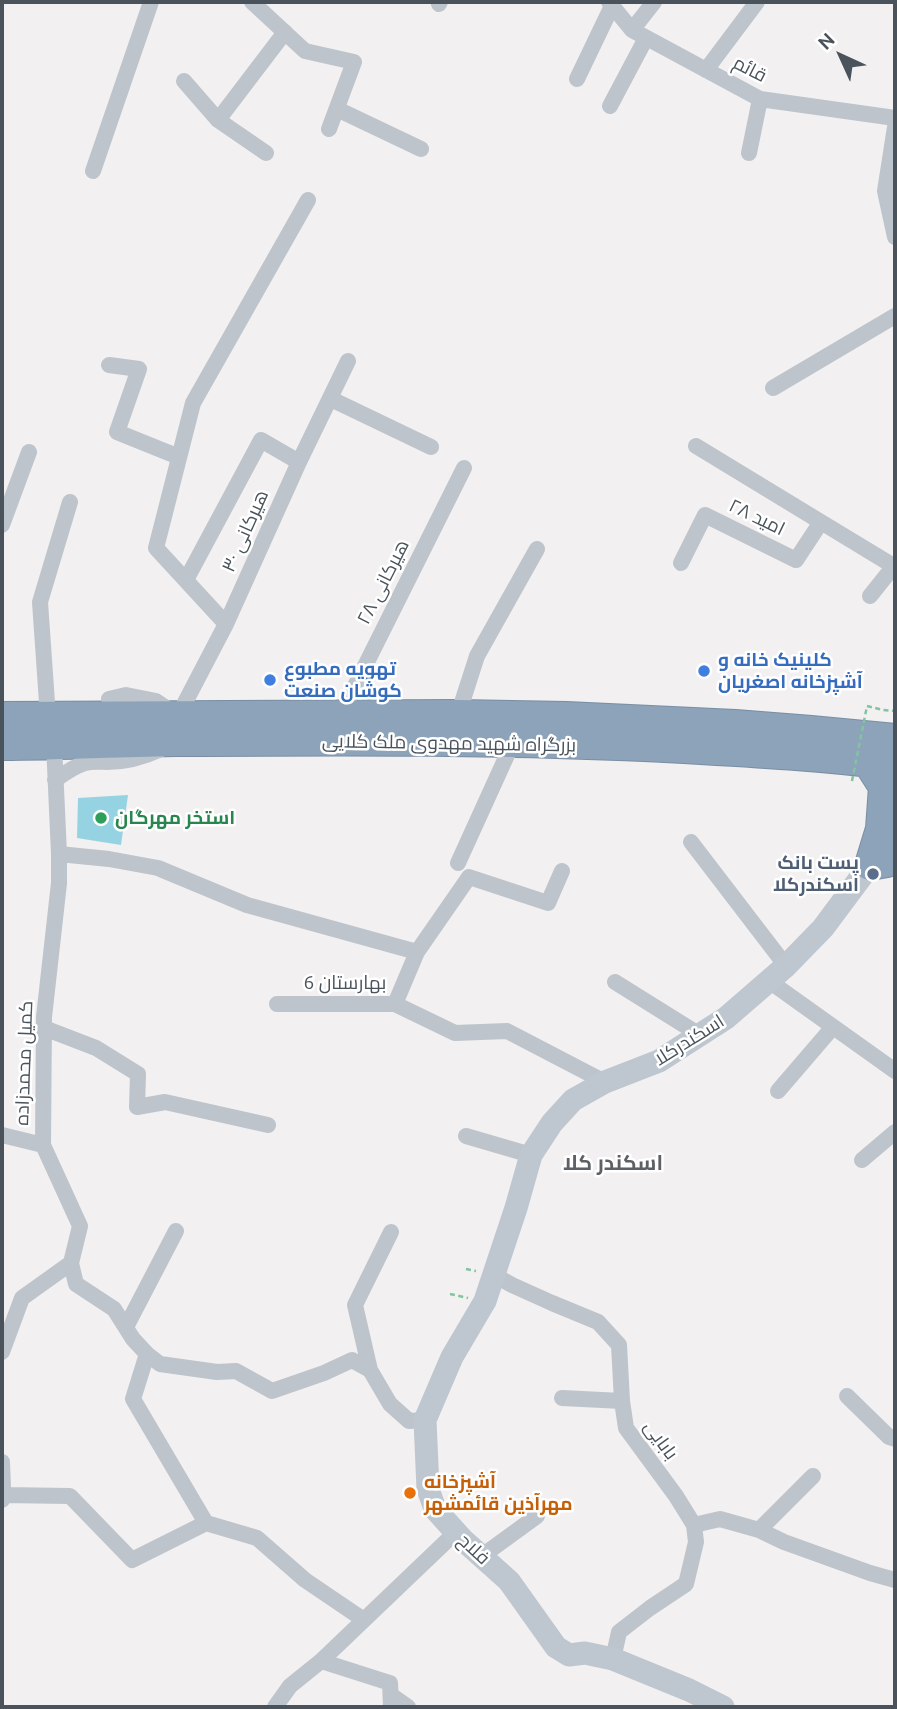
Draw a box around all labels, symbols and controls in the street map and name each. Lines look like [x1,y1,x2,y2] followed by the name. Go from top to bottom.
[806,21,876,91] north arrow
[813,28,839,54] text: N
[729,51,771,87] street label: قائم
[217,486,273,576] street label: هیرکانی ۳۰
[725,494,789,540] street label: امید ۲۸
[352,536,414,628] street label: هیرکانی ۲۸
[718,649,863,693] place label: کلینیک خانه و آشپزخانه اصغریان
[284,658,402,702] place label: تهویه مطبوع کوشان صنعت
[696,663,712,679] marker: کلینیک خانه و آشپزخانه اصغریان
[262,672,278,688] marker: تهویه مطبوع کوشان صنعت
[322,729,576,757] street label: بزرگراه شهید مهدوی ملک کلایی
[115,807,235,829] place label: استخر مهرگان
[93,810,109,826] marker: استخر مهرگان
[773,852,859,896] place label: پست بانک اسکندرکلا
[865,866,881,882] marker: پست بانک اسکندرکلا
[304,972,386,994] street label: بهارستان 6
[10,1000,38,1126] street label: کمیل محمدزاده
[650,1009,728,1071] street label: اسکندرکلا
[563,1150,663,1176] district label: اسکندر کلا
[639,1416,683,1464] street label: بابایی
[424,1471,573,1515] place label: آشپزخانه مهرآذین قائمشهر
[402,1485,418,1501] marker: آشپزخانه مهرآذین قائمشهر
[453,1529,495,1569] street label: فلاح

